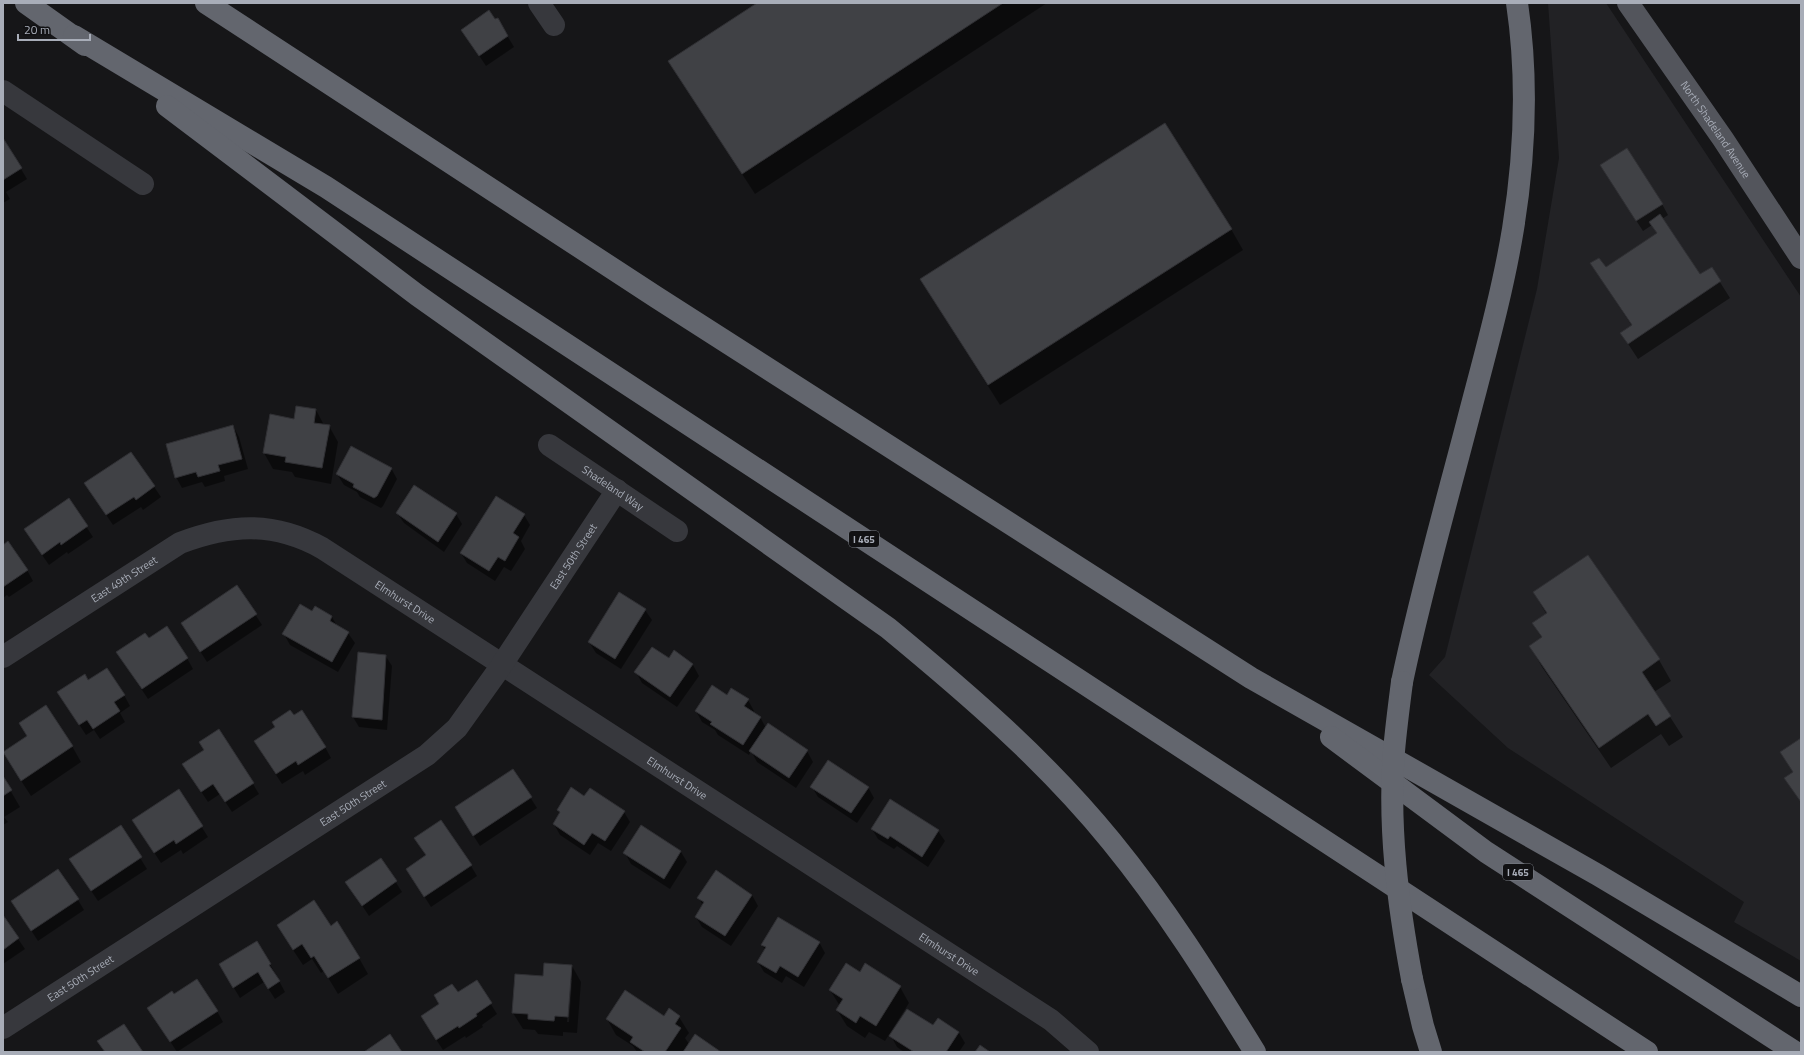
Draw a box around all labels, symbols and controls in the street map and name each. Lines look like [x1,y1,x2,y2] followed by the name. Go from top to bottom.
[18,16,90,42] scale bar
[24,20,50,39] text: 20 m
[1677,78,1755,182] street label: North Shadeland Avenue
[579,461,648,515] street label: Shadeland Way
[546,520,601,592] street label: East 50th Street
[849,531,879,547] road number: I 465
[88,552,160,606] street label: East 49th Street
[372,576,439,628] street label: Elmhurst Drive
[644,753,711,804] street label: Elmhurst Drive
[316,775,389,830] street label: East 50th Street
[1503,864,1533,880] road number: I 465
[916,929,983,980] street label: Elmhurst Drive
[44,951,117,1005] street label: East 50th Street

